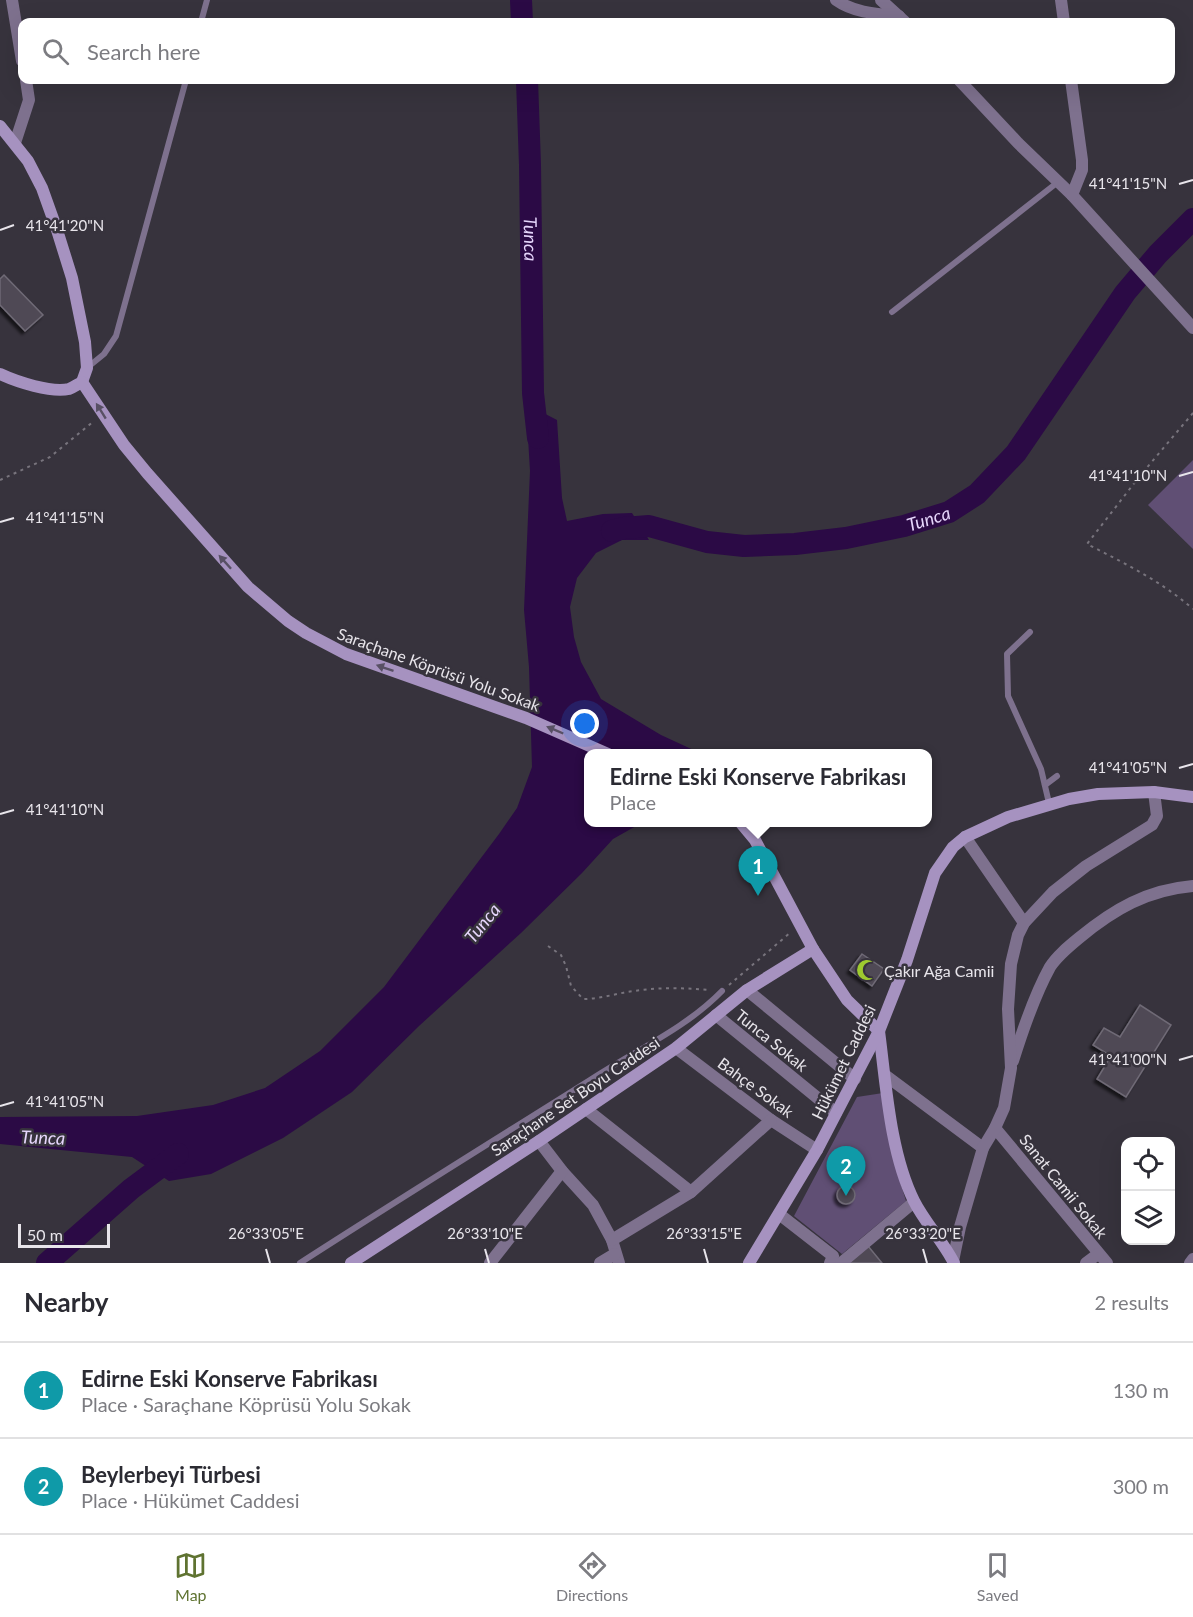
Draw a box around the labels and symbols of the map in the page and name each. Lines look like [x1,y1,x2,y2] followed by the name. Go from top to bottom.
[1089,174,1167,192] text: 41°41'15"N
[26,216,104,234] text: 41°41'20"N
[520,216,542,261] water label: Tunca
[96,403,107,419] one-way arrow
[1089,466,1167,484] text: 41°41'10"N
[904,501,953,536] water label: Tunca
[26,508,104,526] text: 41°41'15"N
[219,555,232,570] one-way arrow
[335,623,544,715] street label: Saraçhane Köprüsü Yolu Sokak
[376,663,394,673] one-way arrow
[570,709,599,738] your location
[545,725,563,735] one-way arrow
[1089,758,1167,776] text: 41°41'05"N
[26,800,104,818] text: 41°41'10"N
[738,846,777,896] pin: 1
[459,899,505,947] water label: Tunca
[855,958,879,982] mosque icon: Çakır Ağa Camii
[884,961,994,980] place label: Çakır Ağa Camii
[807,1002,879,1122] street label: Hükümet Caddesi
[732,1005,813,1075] street label: Tunca Sokak
[487,1032,663,1160] street label: Saraçhane Set Boyu Caddesi
[1089,1050,1167,1068] text: 41°41'00"N
[714,1053,798,1121] street label: Bahçe Sokak
[26,1092,104,1110] text: 41°41'05"N
[20,1125,66,1149] water label: Tunca
[1016,1130,1112,1243] street label: Sanat Camii Sokak
[826,1146,866,1196] pin: 2
[18,1221,110,1248] scale bar
[228,1224,304,1242] text: 26°33'05"E
[447,1224,523,1242] text: 26°33'10"E
[666,1224,742,1242] text: 26°33'15"E
[885,1224,961,1242] text: 26°33'20"E

